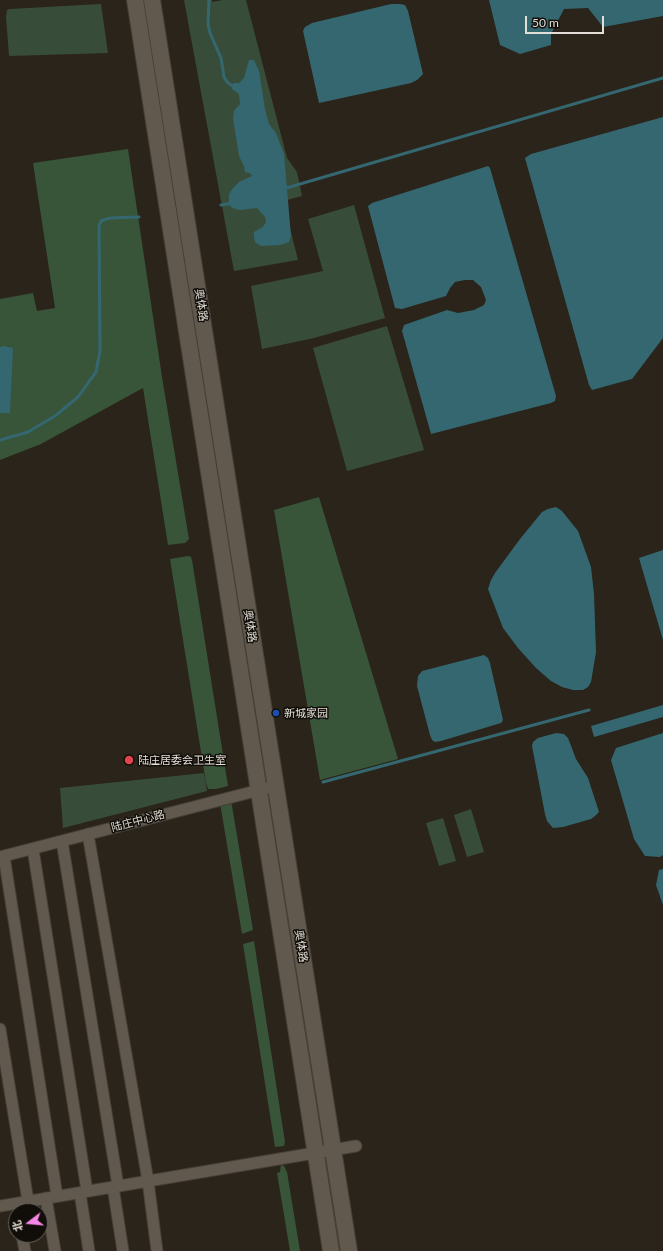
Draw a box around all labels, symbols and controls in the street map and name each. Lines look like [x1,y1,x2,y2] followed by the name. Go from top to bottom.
[527,8,606,34] scale bar
[532,15,559,30] text: 50 m
[192,288,210,322] street label: 奥体路
[241,609,259,643] street label: 奥体路
[284,706,328,720] place label: 新城家园
[271,708,281,718] marker: 新城家园
[138,753,226,767] place label: 陆庄居委会卫生室
[123,754,135,766] marker: 陆庄居委会卫生室
[110,808,166,834] street label: 陆庄中心路
[292,929,310,963] street label: 奥体路
[8,1203,48,1243] north arrow
[9,1219,25,1233] text: 北

